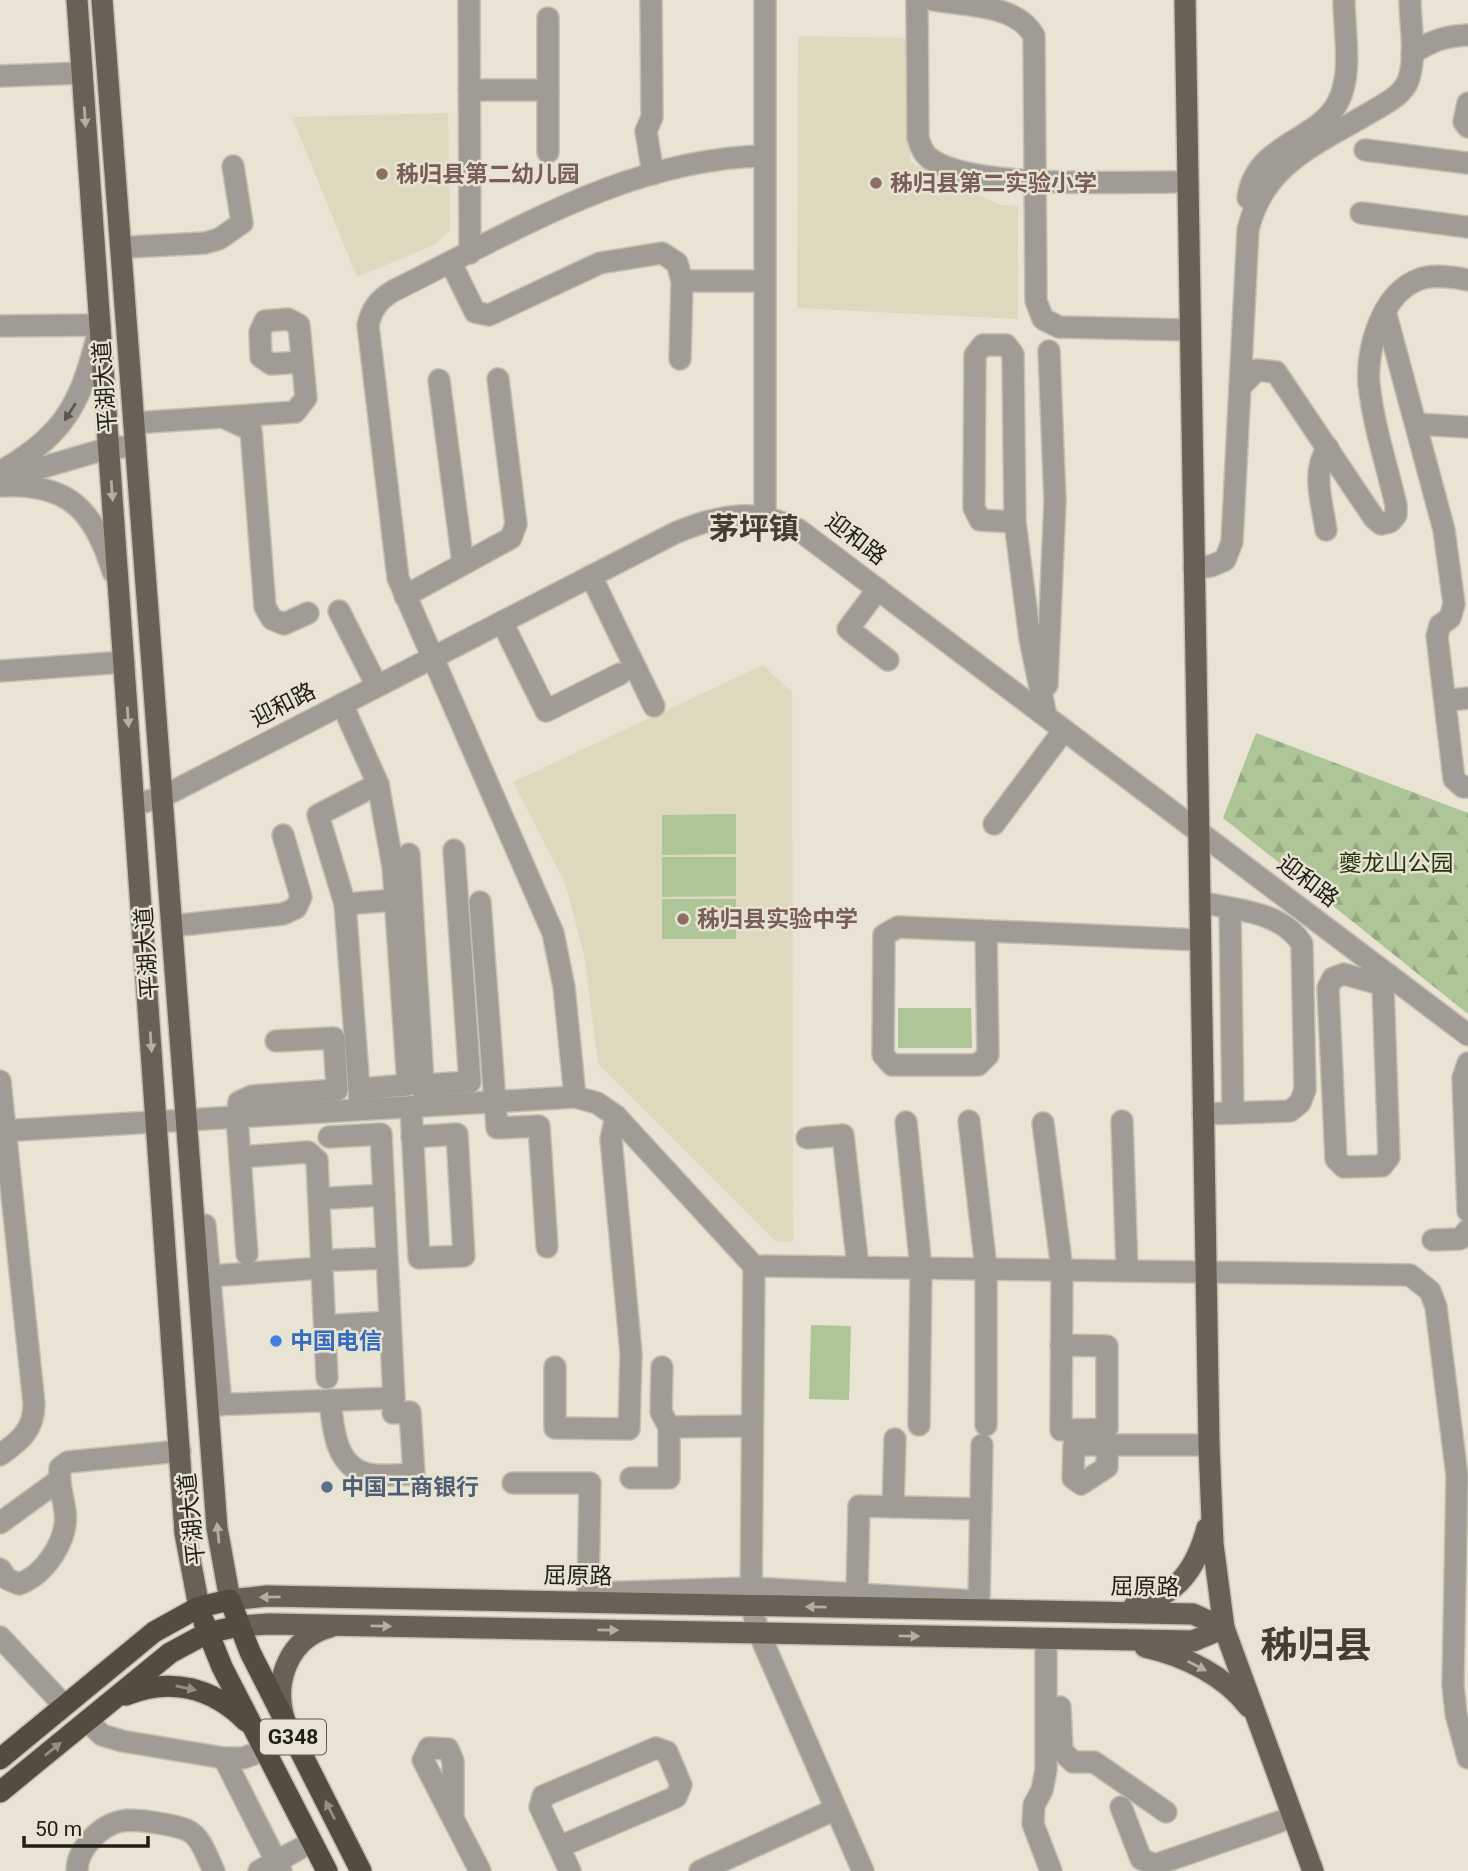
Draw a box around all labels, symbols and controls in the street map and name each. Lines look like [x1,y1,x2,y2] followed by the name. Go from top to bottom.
[80,106,91,128] one-way arrow
[396,161,580,188] place label: 秭归县第二幼儿园
[374,166,390,182] marker: 秭归县第二幼儿园
[890,170,1097,197] place label: 秭归县第二实验小学
[868,175,884,191] marker: 秭归县第二实验小学
[88,340,122,434] street label: 平湖大道
[64,402,77,421] one-way arrow
[107,480,118,502] one-way arrow
[820,507,892,571] street label: 迎和路
[709,511,799,546] district label: 茅坪镇
[246,677,320,733] street label: 迎和路
[122,707,133,729] one-way arrow
[1272,849,1344,913] street label: 迎和路
[1339,850,1454,877] park label: 夔龙山公园
[130,906,164,1000] street label: 平湖大道
[697,906,858,933] place label: 秭归县实验中学
[675,911,691,927] marker: 秭归县实验中学
[146,1031,157,1053] one-way arrow
[290,1328,382,1355] place label: 中国电信
[268,1333,284,1349] marker: 中国电信
[174,1472,210,1566] street label: 平湖大道
[341,1474,479,1501] place label: 中国工商银行
[319,1479,335,1495] marker: 中国工商银行
[212,1522,223,1544] one-way arrow
[543,1562,613,1590] street label: 屈原路
[1110,1573,1180,1601] street label: 屈原路
[259,1591,281,1603] one-way arrow
[805,1601,827,1613] one-way arrow
[370,1620,392,1632] one-way arrow
[598,1624,620,1636] one-way arrow
[1261,1624,1372,1667] district label: 秭归县
[899,1630,921,1642] one-way arrow
[1188,1660,1208,1672] one-way arrow
[175,1682,197,1693] one-way arrow
[260,1720,326,1754] road number: G348
[43,1741,61,1756] one-way arrow
[324,1800,335,1820] one-way arrow
[24,1804,149,1848] scale bar
[35,1817,82,1841] text: 50 m

